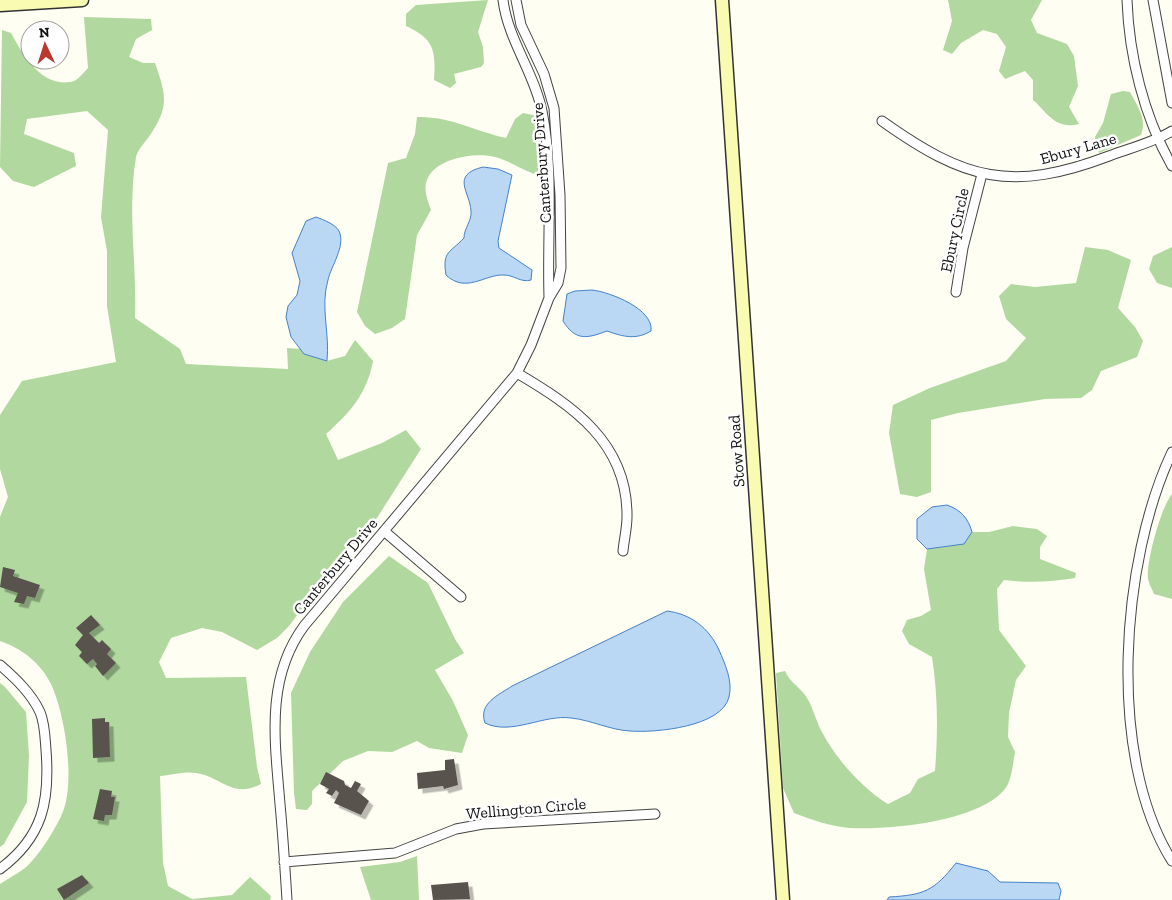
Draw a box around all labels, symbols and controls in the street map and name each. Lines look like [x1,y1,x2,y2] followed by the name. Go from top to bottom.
[20,20,70,70] north arrow
[38,24,50,41] text: N
[528,102,555,224] street label: Canterbury Drive
[1038,129,1118,168] street label: Ebury Lane
[936,186,973,274] street label: Ebury Circle
[724,414,749,488] street label: Stow Road
[289,514,381,619] street label: Canterbury Drive
[465,794,587,823] street label: Wellington Circle

